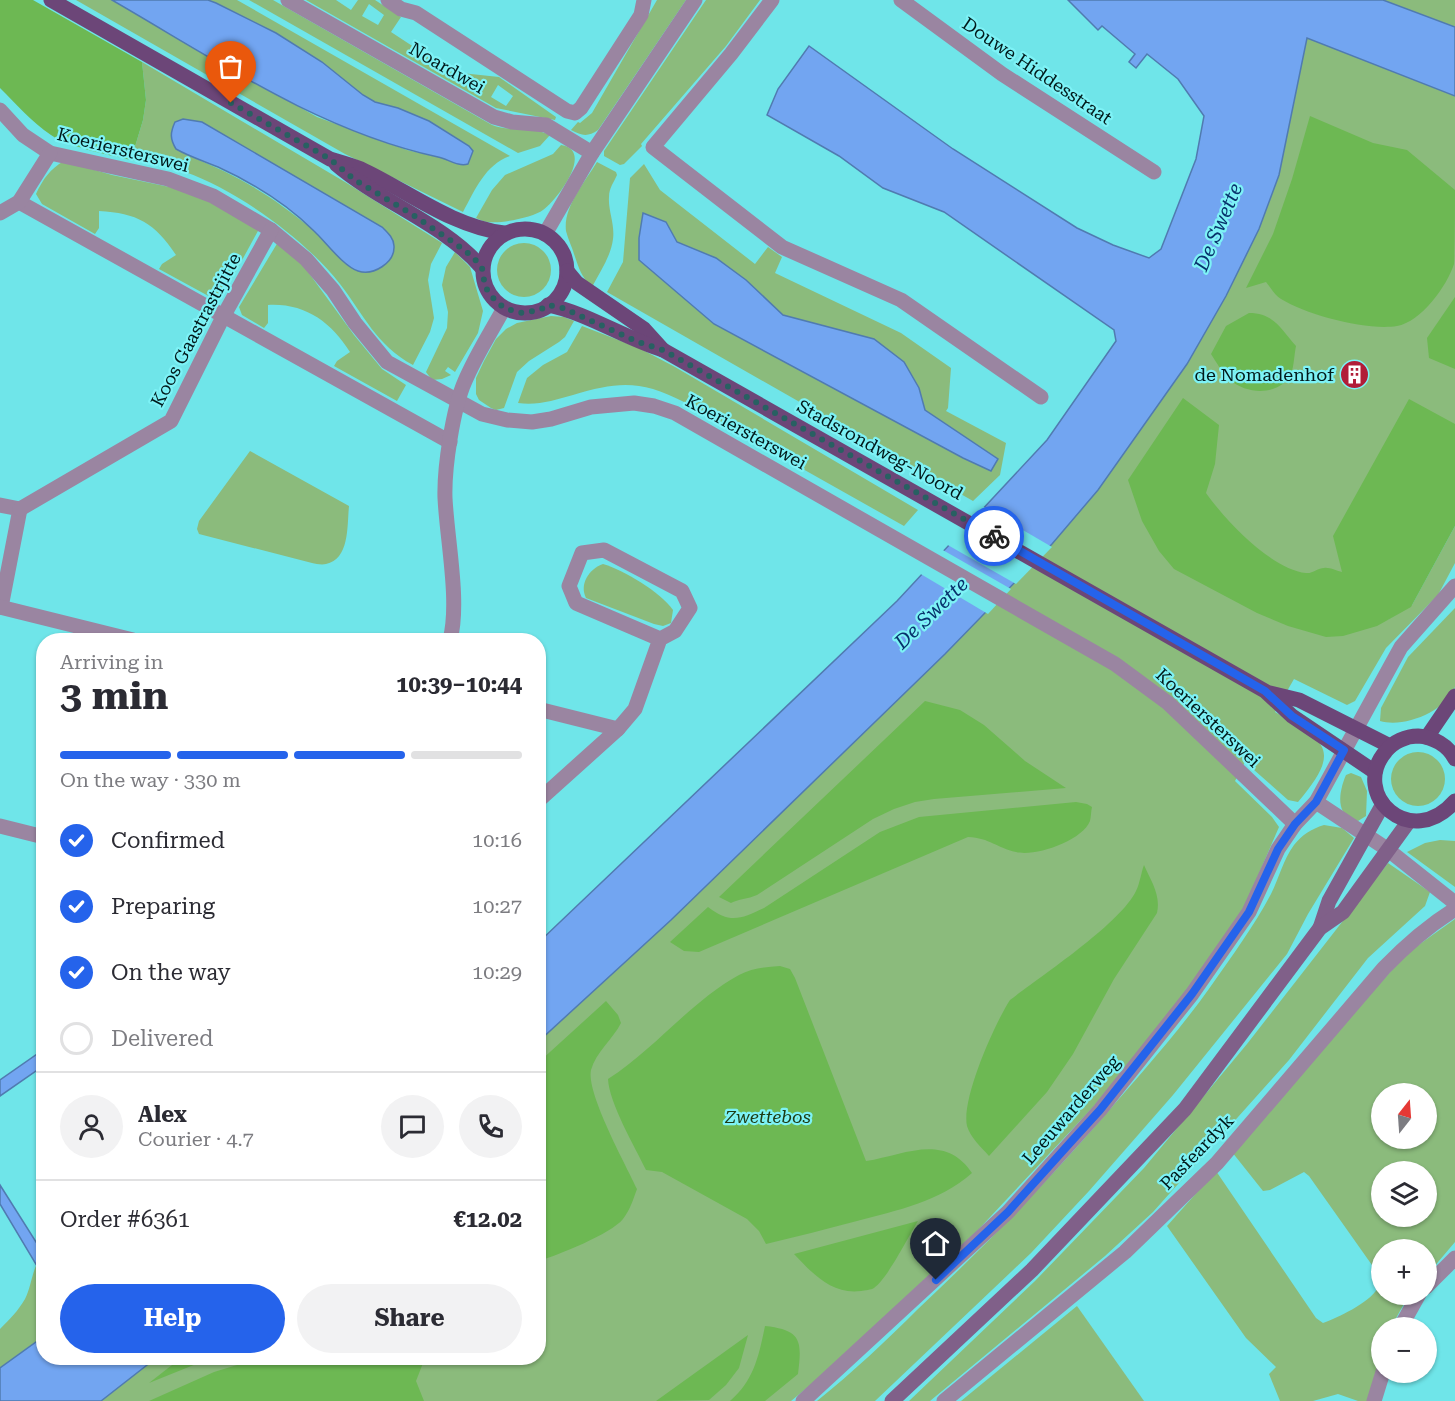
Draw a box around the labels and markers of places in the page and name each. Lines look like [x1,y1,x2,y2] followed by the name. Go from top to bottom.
[205,41,256,103] pin
[1339,359,1371,391] building icon: de Nomadenhof
[1195,364,1335,385] place label: de Nomadenhof
[910,1218,961,1280] pin

